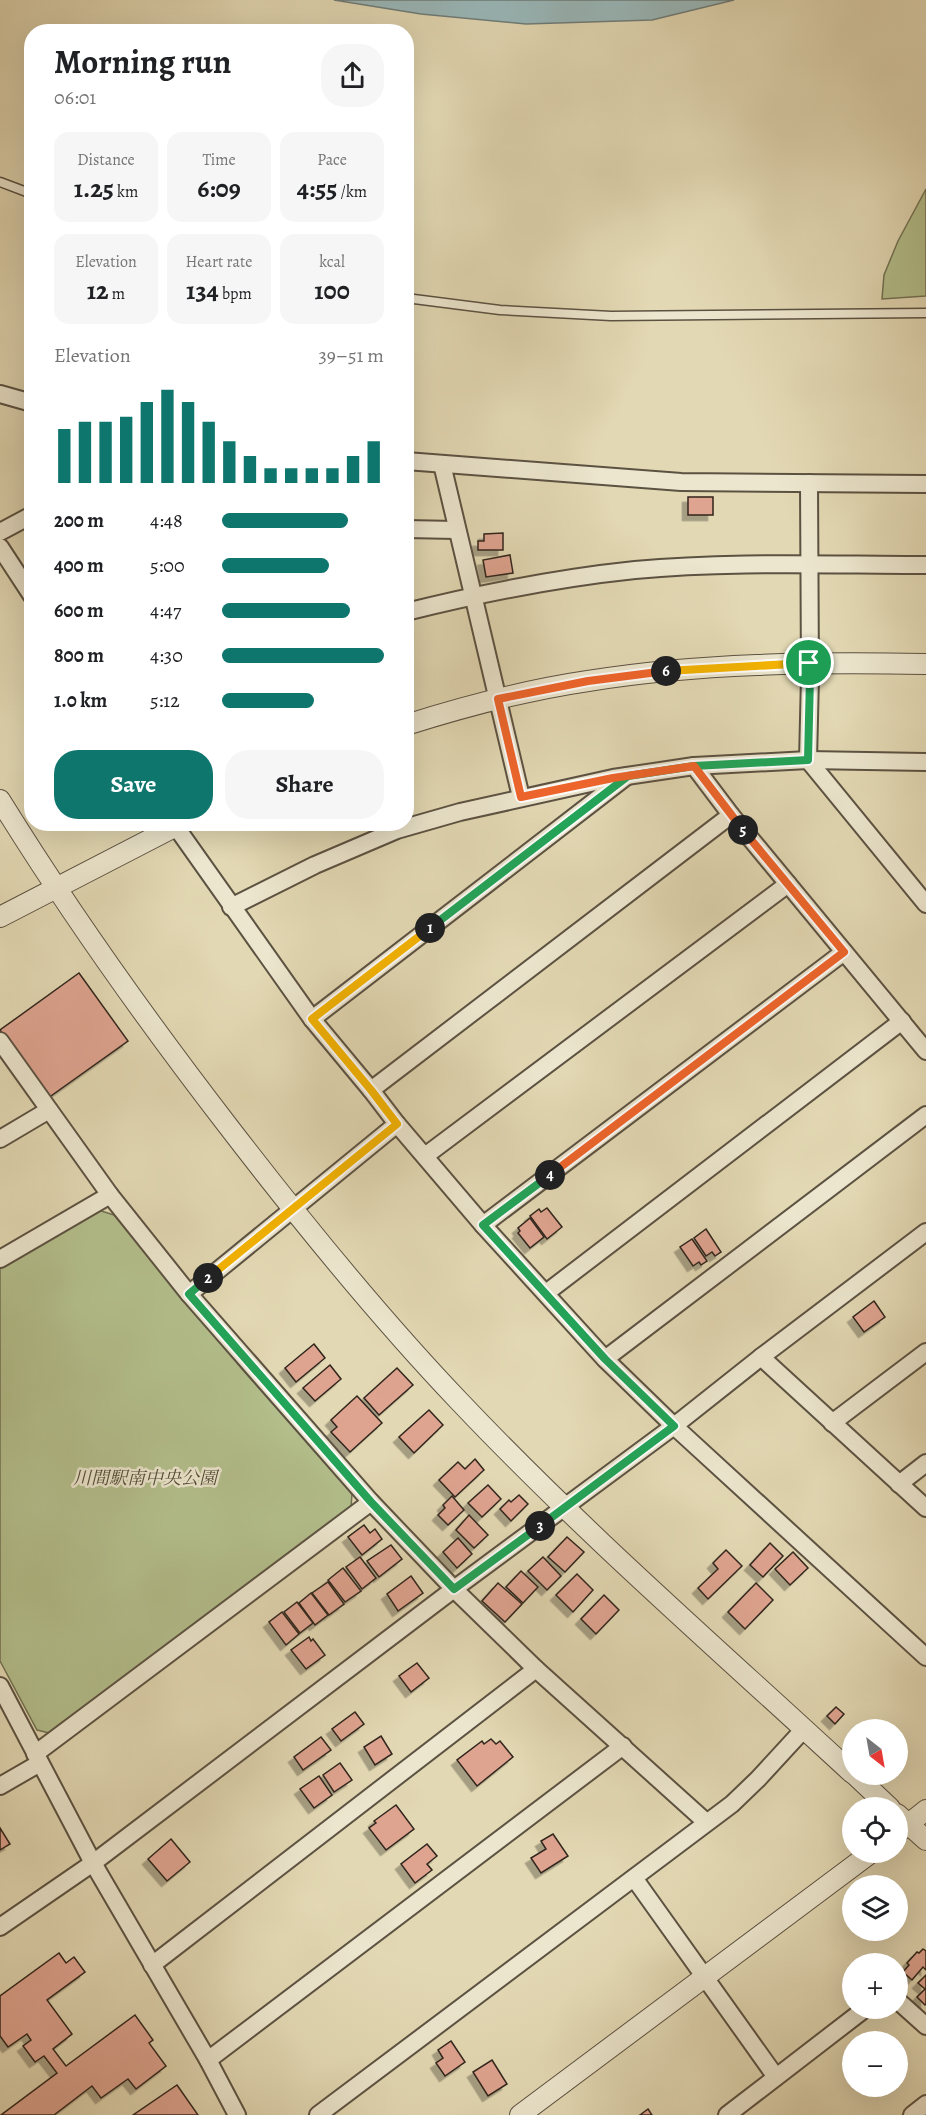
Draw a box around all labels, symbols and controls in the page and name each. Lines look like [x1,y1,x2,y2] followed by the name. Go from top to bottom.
[54,39,231,84] text: Morning run
[321,44,384,107] button: share
[54,84,96,111] text: 06:01
[77,149,135,171] text: Distance
[202,149,236,171] text: Time
[317,149,347,171] text: Pace
[74,171,114,206] text: 1.25
[197,171,241,206] text: 6:09
[297,171,337,206] text: 4:55
[114,181,138,203] text: km
[337,181,367,203] text: /km
[75,251,137,273] text: Elevation
[186,251,252,273] text: Heart rate
[319,251,345,273] text: kcal
[87,273,109,308] text: 12
[186,273,219,308] text: 134
[314,273,350,308] text: 100
[109,283,125,305] text: m
[219,283,252,305] text: bpm
[54,342,131,369] text: Elevation
[318,342,384,369] text: 39–51 m
[54,507,104,534] text: 200 m
[150,507,183,534] text: 4:48
[54,552,104,579] text: 400 m
[150,552,185,579] text: 5:00
[54,597,104,624] text: 600 m
[150,597,181,624] text: 4:47
[783,637,834,688] pin
[54,642,104,669] text: 800 m
[150,642,183,669] text: 4:30
[792,646,825,679] icon: arrive
[651,656,681,686] pin: 6
[662,660,670,682] text: 6
[54,687,107,714] text: 1.0 km
[150,687,180,714] text: 5:12
[54,750,213,819] button: Save
[225,750,384,819] button: Share
[728,815,758,845] pin: 5
[740,819,746,841] text: 5
[415,913,445,943] pin: 1
[427,917,433,939] text: 1
[535,1160,565,1190] pin: 4
[546,1164,554,1186] text: 4
[193,1263,223,1293] pin: 2
[204,1267,212,1289] text: 2
[73,1466,220,1490] park label: 川間駅南中央公園
[525,1511,555,1541] pin: 3
[537,1515,543,1537] text: 3
[842,1719,908,1785] north arrow
[842,1719,908,2097] map controls
[842,1797,908,1863] button: locate
[842,1875,908,1941] button: layers
[842,1953,908,2019] button: +
[842,2031,908,2097] button: −

